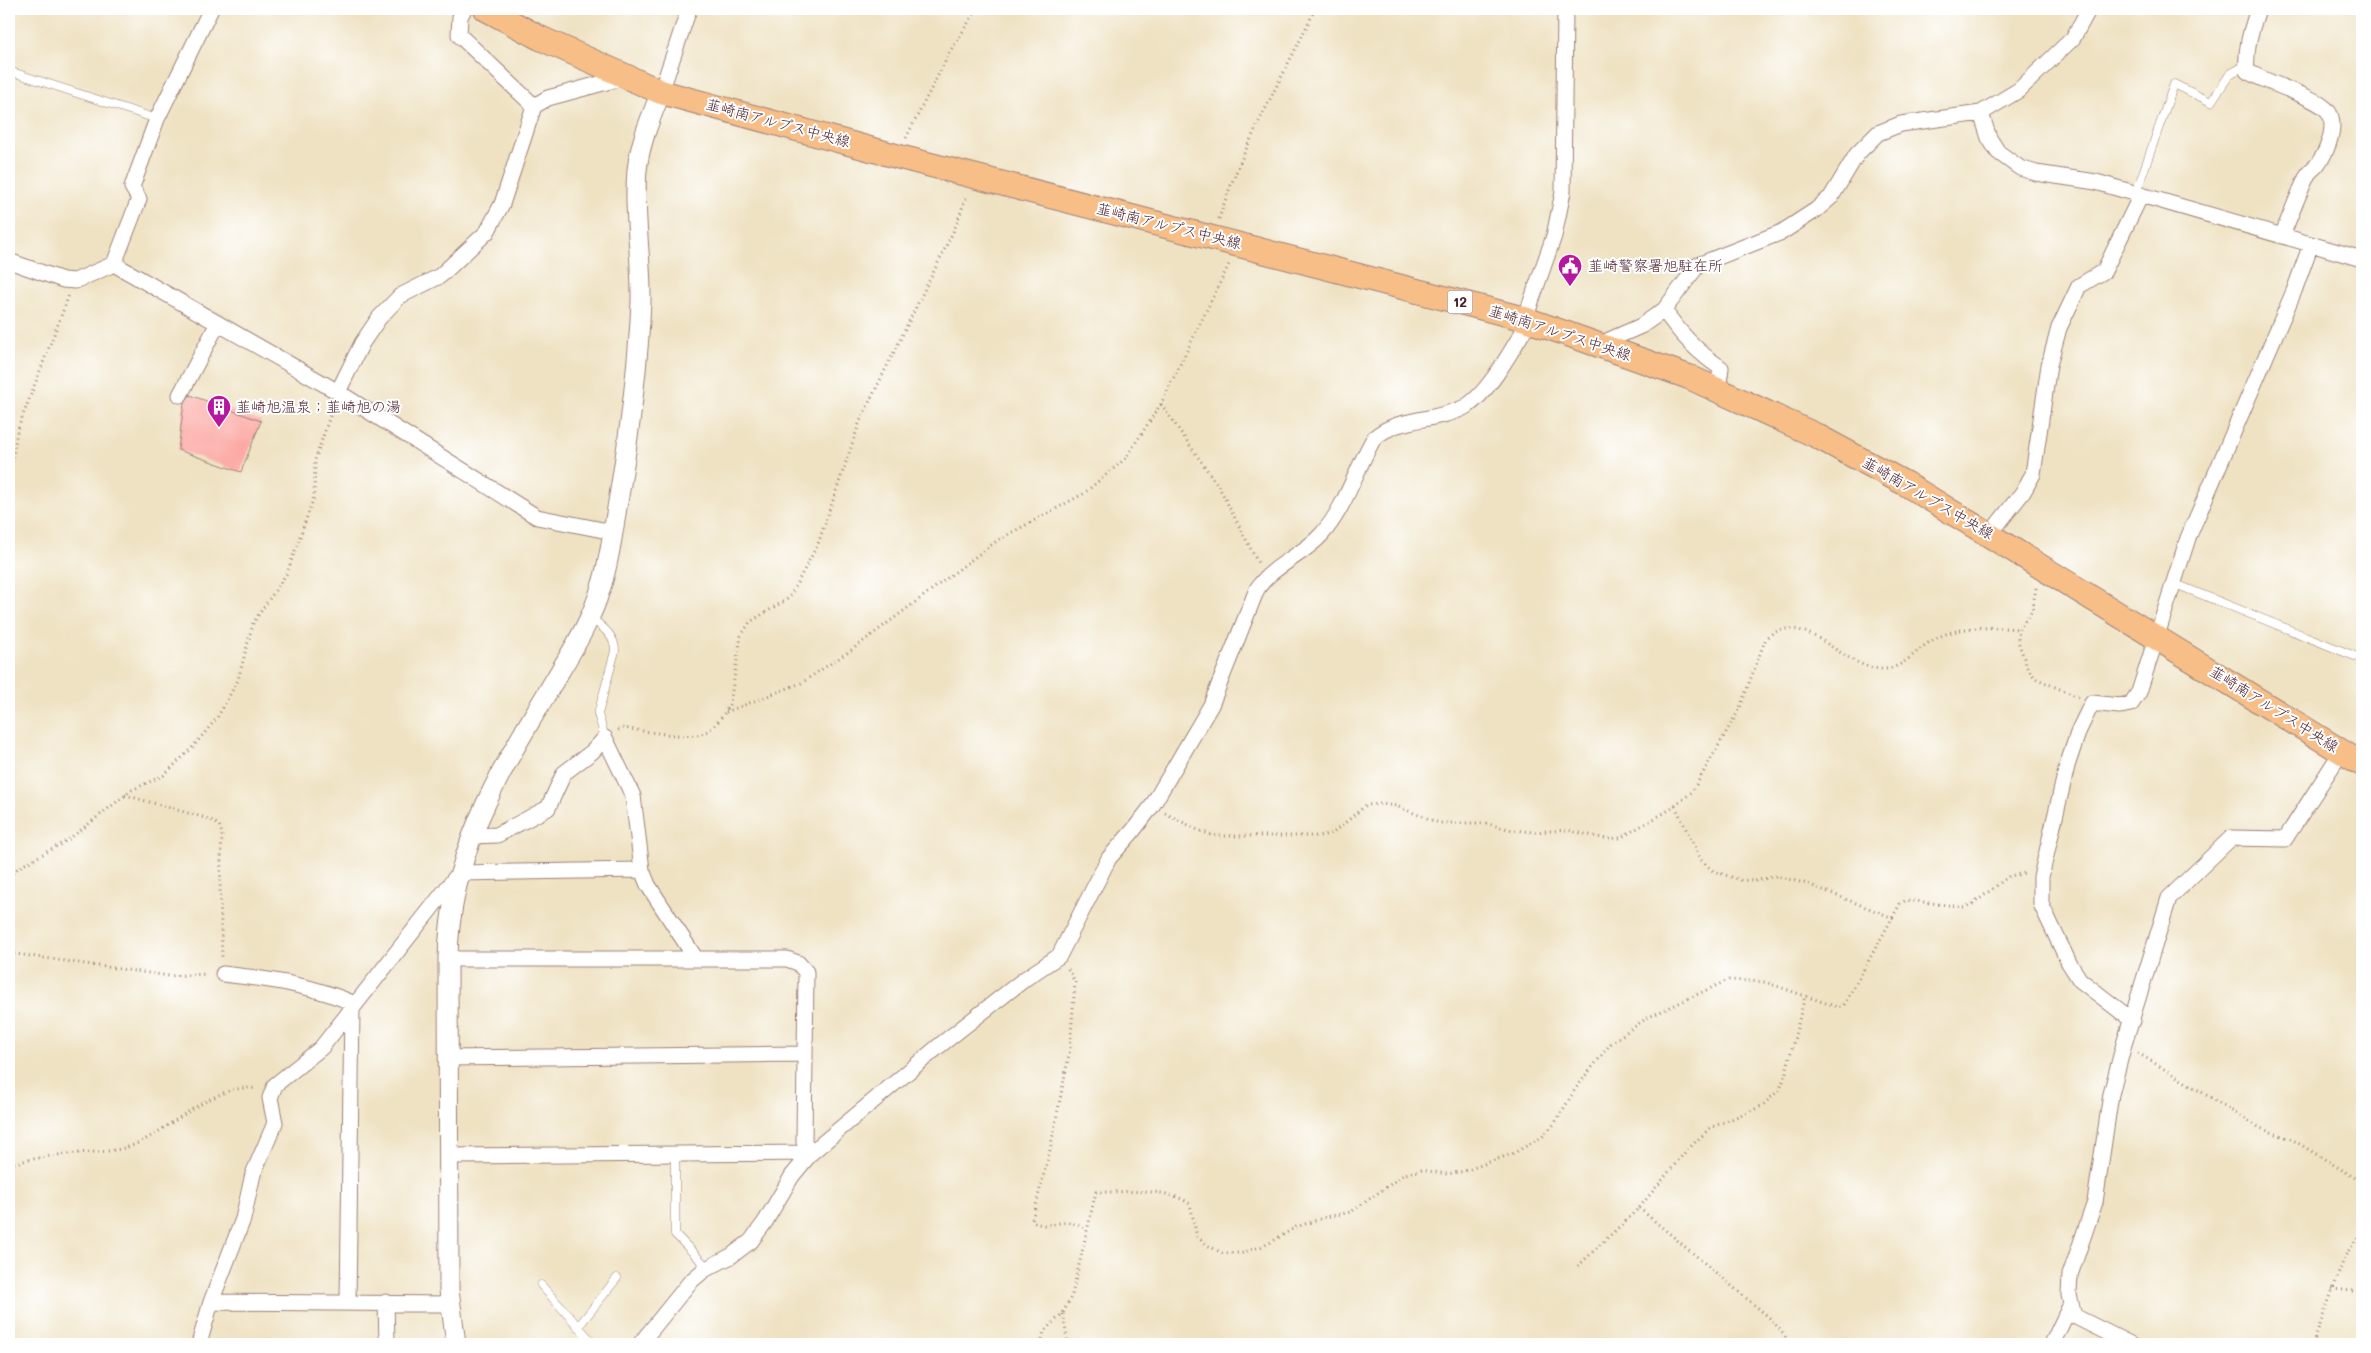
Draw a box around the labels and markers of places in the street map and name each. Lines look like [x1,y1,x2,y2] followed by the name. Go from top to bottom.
[1557,253,1583,287] public building icon: 韮崎警察署旭駐在所
[1588,255,1723,275] place label: 韮崎警察署旭駐在所
[206,394,232,428] building icon: 韮崎旭温泉；韮崎旭の湯
[236,396,401,416] place label: 韮崎旭温泉；韮崎旭の湯

